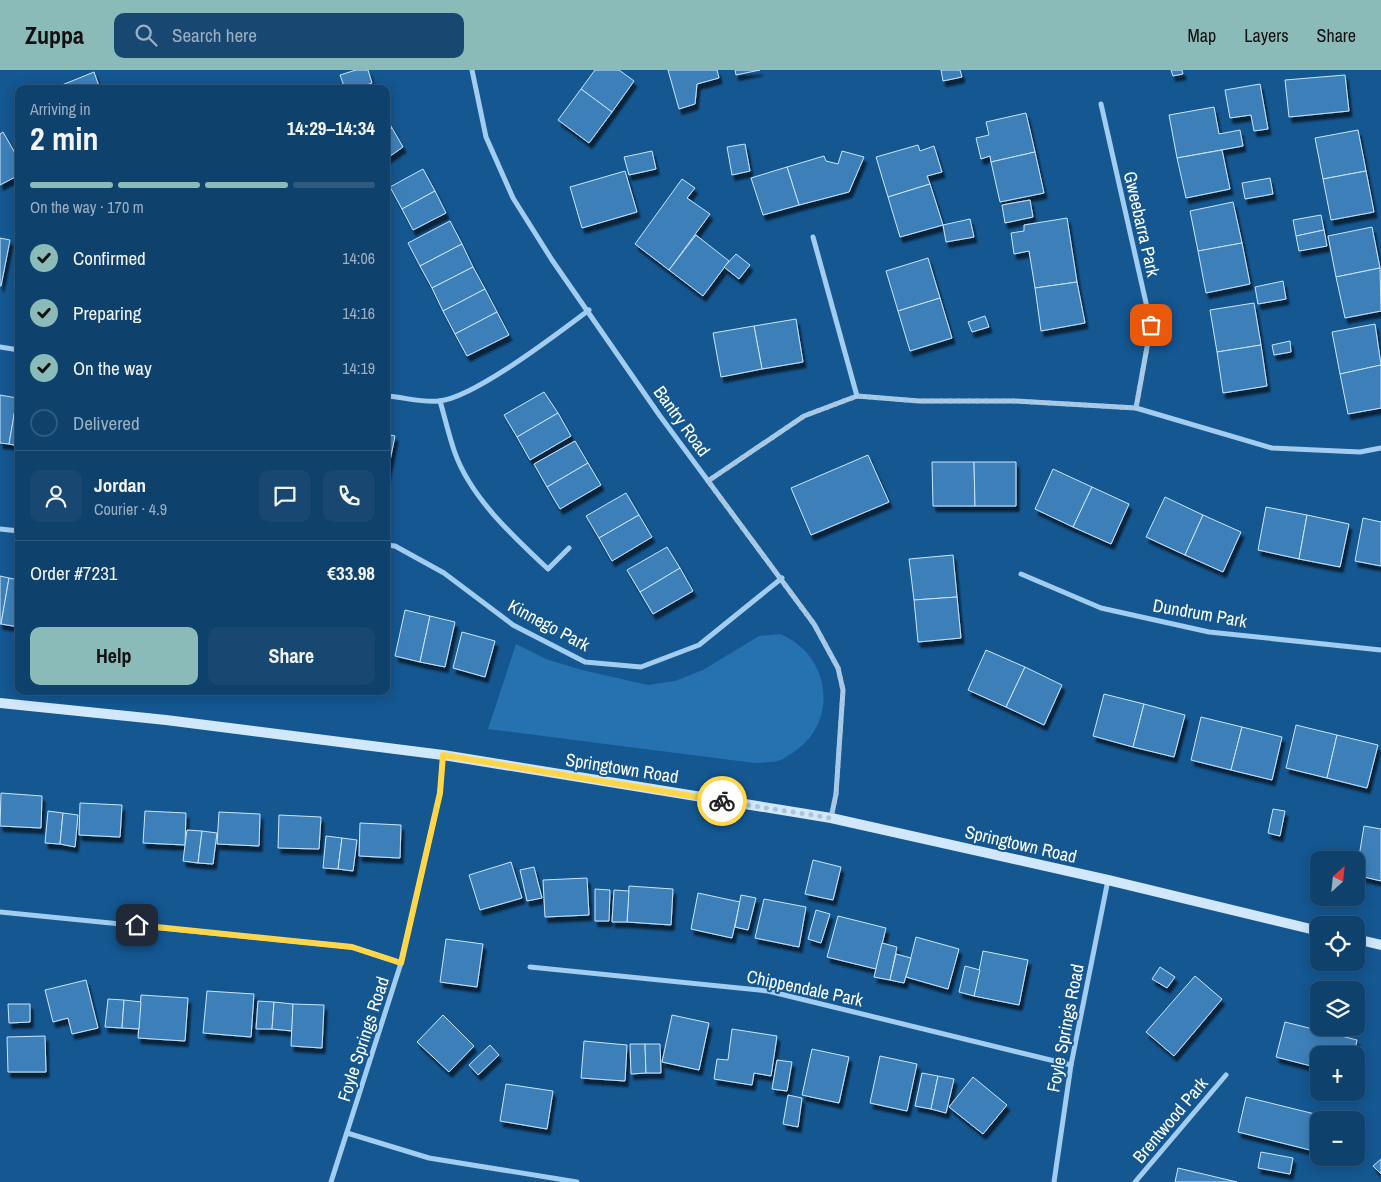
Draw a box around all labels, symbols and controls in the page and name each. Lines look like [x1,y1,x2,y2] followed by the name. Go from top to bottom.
[114,13,464,58] search box
[25,19,84,51] text: Zuppa
[132,21,160,49] icon: search
[172,22,257,48] text: Search here
[1188,23,1216,48] text: Map
[1244,23,1289,48] text: Layers
[1317,23,1356,48] text: Share
[30,98,91,120] text: Arriving in
[287,115,375,141] text: 14:29–14:34
[30,117,99,160] text: 2 min
[1118,169,1166,280] street label: Gweebarra Park
[30,196,144,218] text: On the way · 170 m
[30,244,58,272] icon: check
[73,245,146,271] text: Confirmed
[342,247,375,269] text: 14:06
[30,299,58,327] icon: check
[73,300,141,326] text: Preparing
[342,302,375,324] text: 14:16
[1130,304,1172,346] pin
[1137,311,1165,339] icon: bag
[30,354,58,382] icon: check
[73,355,152,381] text: On the way
[342,357,375,379] text: 14:19
[648,380,716,462] street label: Bantry Road
[73,410,140,436] text: Delivered
[30,470,82,522] button: person
[259,470,311,522] button: chat
[323,470,375,522] button: phone
[94,472,146,498] text: Jordan
[94,498,167,520] text: Courier · 4.9
[30,560,117,586] text: Order #7231
[327,560,375,586] text: €33.98
[1151,592,1250,634] street label: Dundrum Park
[504,593,595,657] street label: Kinnego Park
[30,627,198,685] button: Help
[208,627,375,685] button: Share
[564,747,680,789] street label: Springtown Road
[697,776,747,826] courier
[708,787,736,815] icon: bike
[963,819,1079,869] street label: Springtown Road
[1310,851,1365,906] north arrow
[1310,851,1365,1166] map controls
[116,904,158,946] pin
[123,911,151,939] icon: home
[1310,916,1365,971] button: locate
[1040,962,1090,1094] street label: Foyle Springs Road
[745,963,866,1013] street label: Chippendale Park
[331,973,395,1105] street label: Foyle Springs Road
[1310,981,1365,1036] button: layers
[1310,1046,1365,1101] button: +
[1127,1071,1214,1168] street label: Brentwood Park
[1310,1111,1365,1166] button: −

